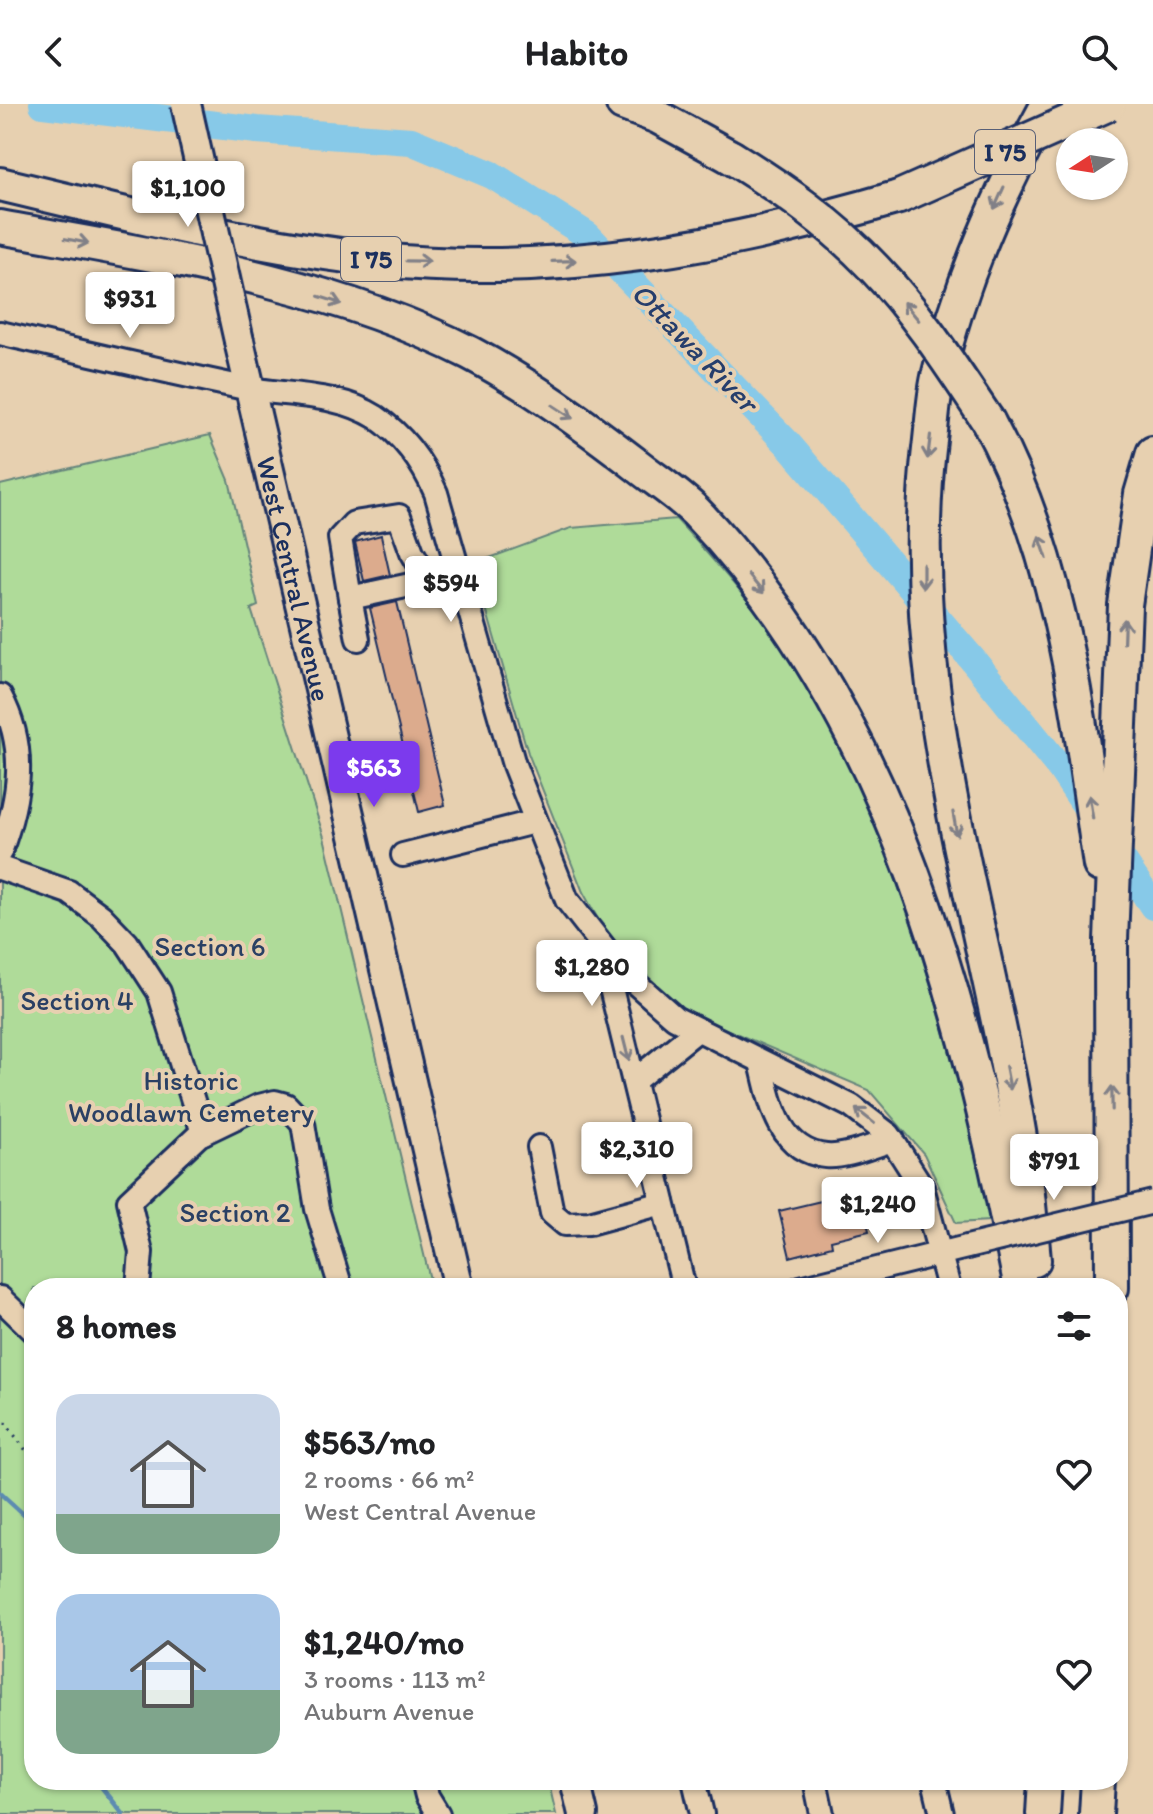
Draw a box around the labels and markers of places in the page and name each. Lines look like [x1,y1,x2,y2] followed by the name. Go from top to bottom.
[123,161,253,229] pin: $1,100
[83,272,177,340] pin: $931
[404,556,498,624] pin: $594
[327,741,421,809] pin: $563
[527,940,657,1008] pin: $1,280
[572,1122,702,1190] pin: $2,310
[1007,1134,1101,1202] pin: $791
[813,1177,943,1245] pin: $1,240

